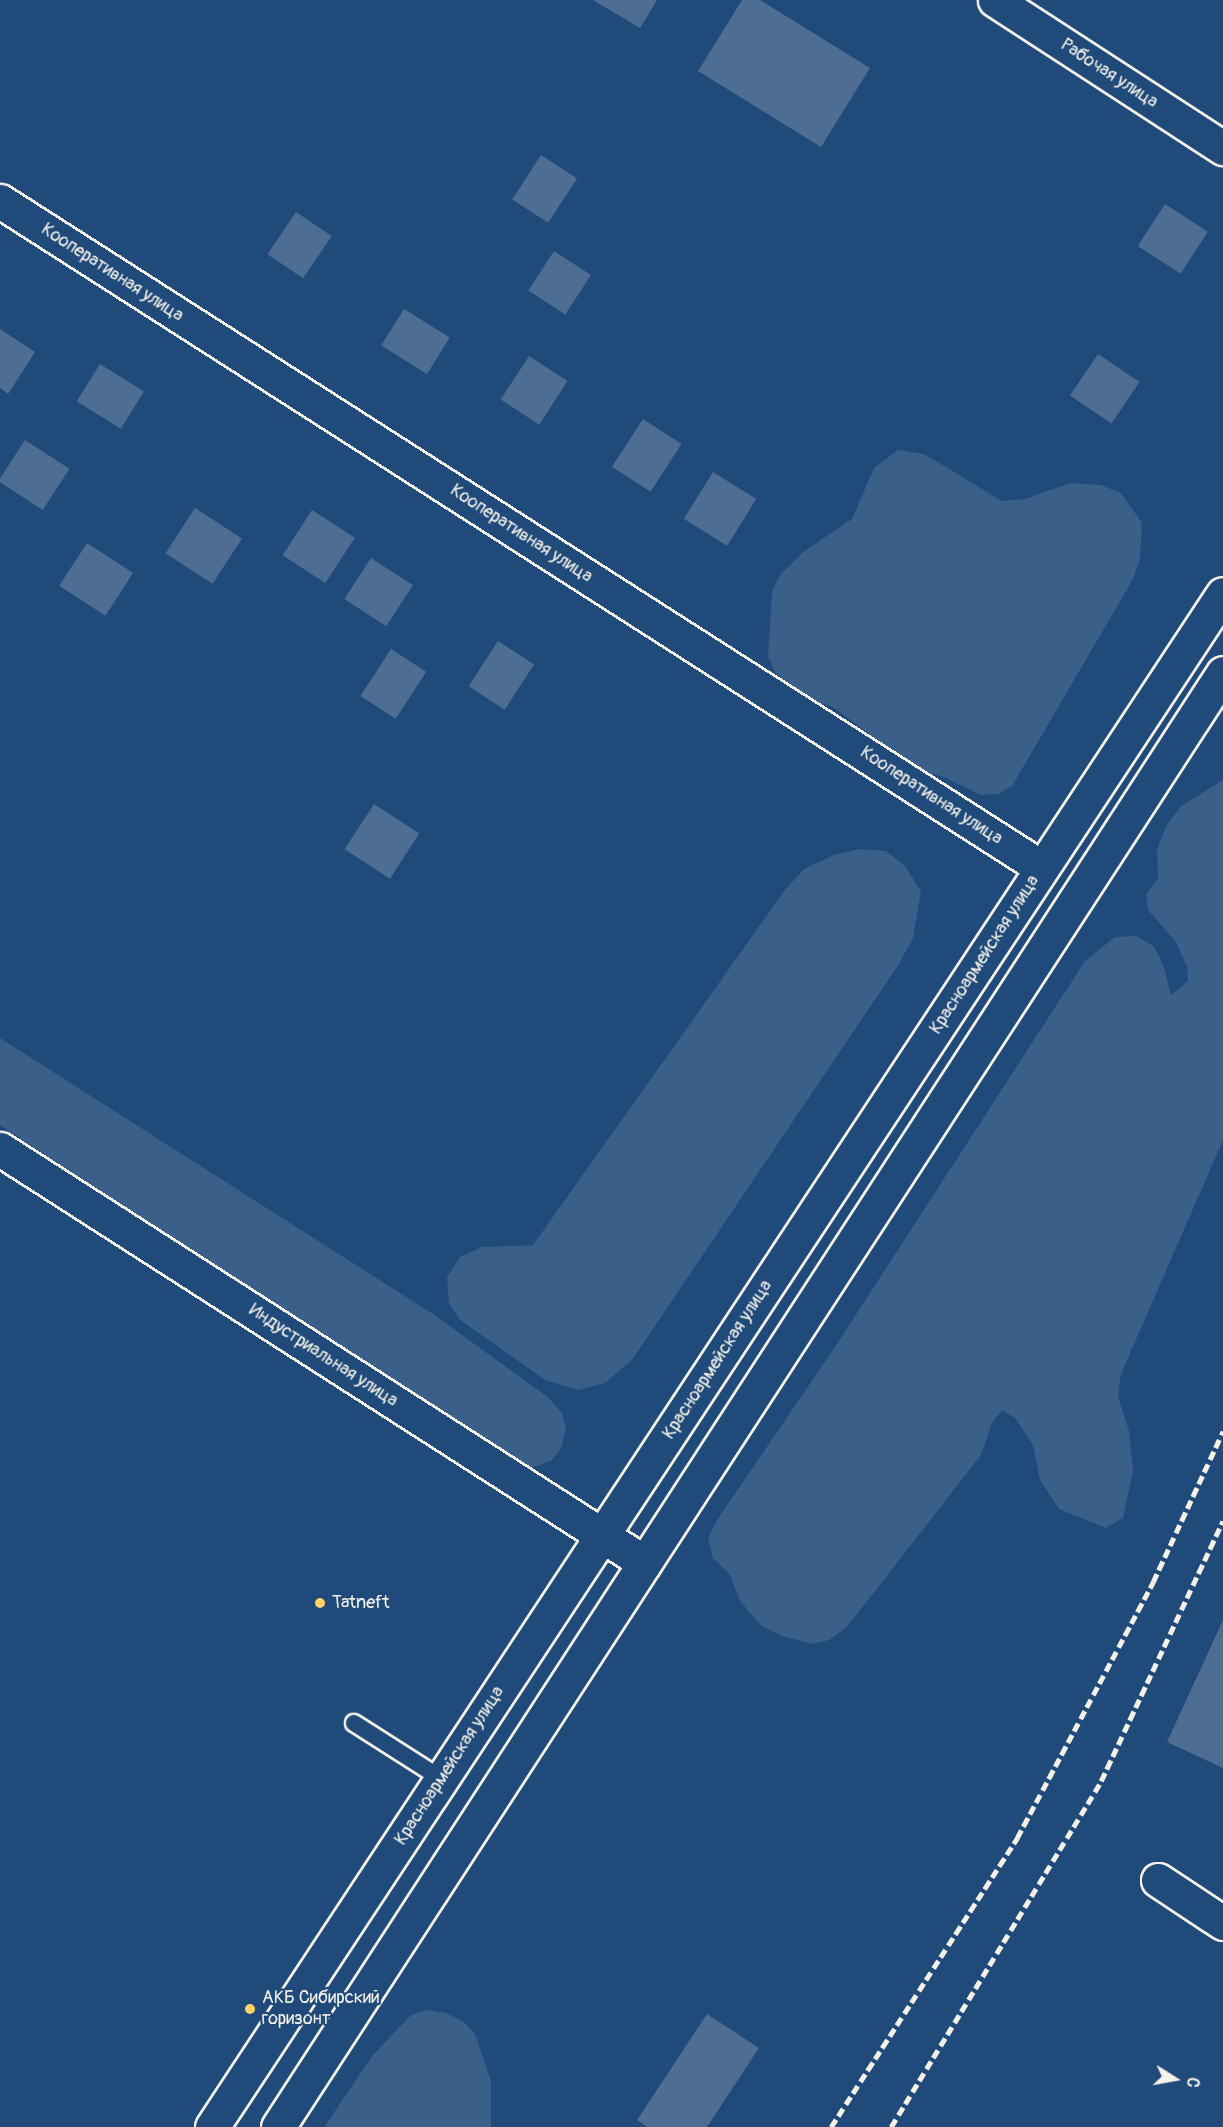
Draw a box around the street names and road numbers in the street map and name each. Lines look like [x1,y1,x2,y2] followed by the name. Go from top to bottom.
[1056,35,1162,113] street label: Рабочая улица
[37,219,187,327] street label: Кооперативная улица
[446,480,596,588] street label: Кооперативная улица
[856,742,1006,850] street label: Кооперативная улица
[925,871,1045,1039] street label: Красноармейская улица
[658,1276,778,1444] street label: Красноармейская улица
[244,1300,402,1412] street label: Индустриальная улица
[390,1682,510,1850] street label: Красноармейская улица

